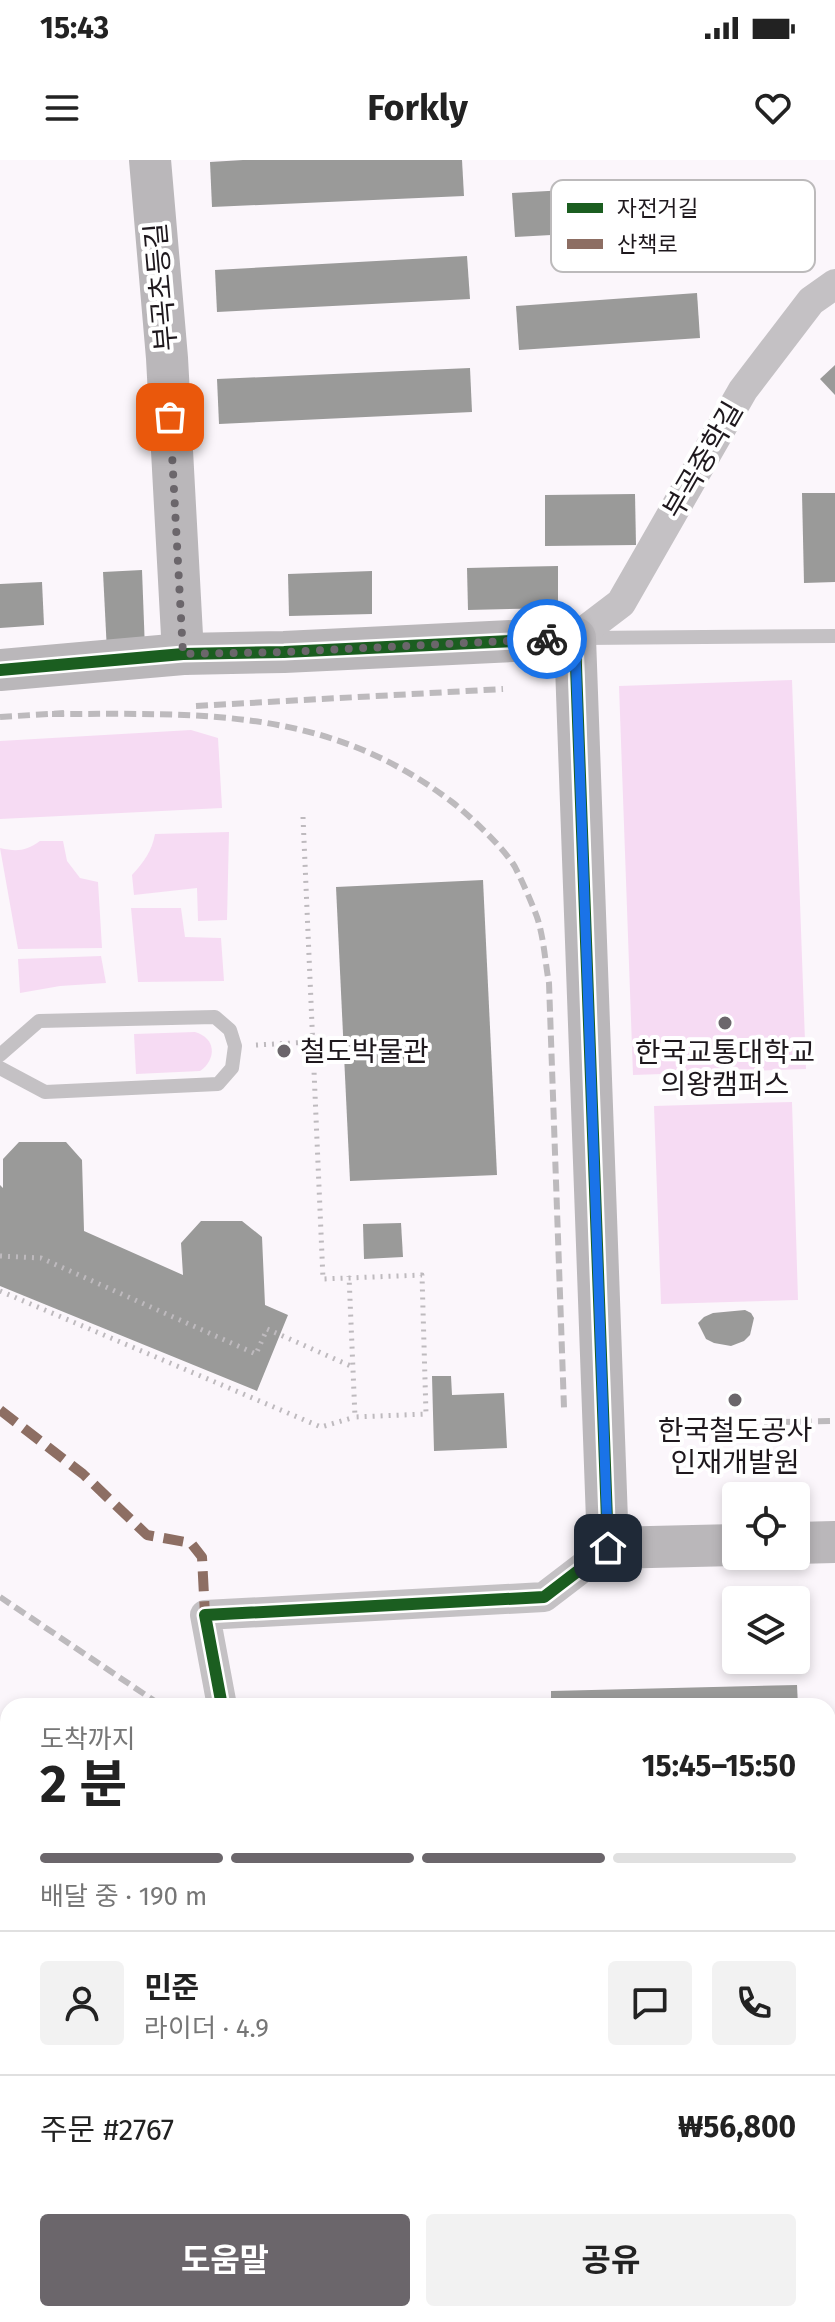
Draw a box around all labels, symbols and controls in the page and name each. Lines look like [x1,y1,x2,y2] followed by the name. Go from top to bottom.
[40,10,109,46] text: 15:43
[40,86,84,130] icon: menu
[367,86,468,130] text: Forkly
[751,86,795,130] icon: heart
[551,180,815,272] legend
[617,195,698,222] text: 자전거길
[139,221,183,353] street label: 부곡초등길
[617,231,678,258] text: 산책로
[136,383,204,451] pin
[148,395,192,439] icon: bag
[657,396,749,524] street label: 부곡중학길
[507,599,587,679] courier
[525,617,569,661] icon: bike
[716,1014,734,1032] marker: 한국교통대학교 의왕캠퍼스
[300,1035,429,1068] place label: 철도박물관
[635,1036,815,1101] place label: 한국교통대학교 의왕캠퍼스
[275,1042,293,1060] marker: 철도박물관
[726,1391,744,1409] marker: 한국철도공사 인재개발원
[658,1414,812,1479] place label: 한국철도공사 인재개발원
[722,1482,810,1674] map controls
[722,1482,810,1570] button: locate
[574,1514,642,1582] pin
[586,1526,630,1570] icon: home
[722,1586,810,1674] button: layers
[40,1724,136,1755] text: 도착까지
[642,1748,796,1784] text: 15:45–15:50
[40,1753,127,1816] text: 2 분
[40,1881,207,1912] text: 배달 중 · 190 m
[40,1961,124,2045] button: person
[608,1961,692,2045] button: chat
[712,1961,796,2045] button: phone
[144,1970,199,2006] text: 민준
[144,2013,269,2044] text: 라이더 · 4.9
[678,2109,796,2145] text: ₩56,800
[40,2112,174,2148] text: 주문 #2767
[40,2214,410,2306] button: 도움말
[426,2214,796,2306] button: 공유

